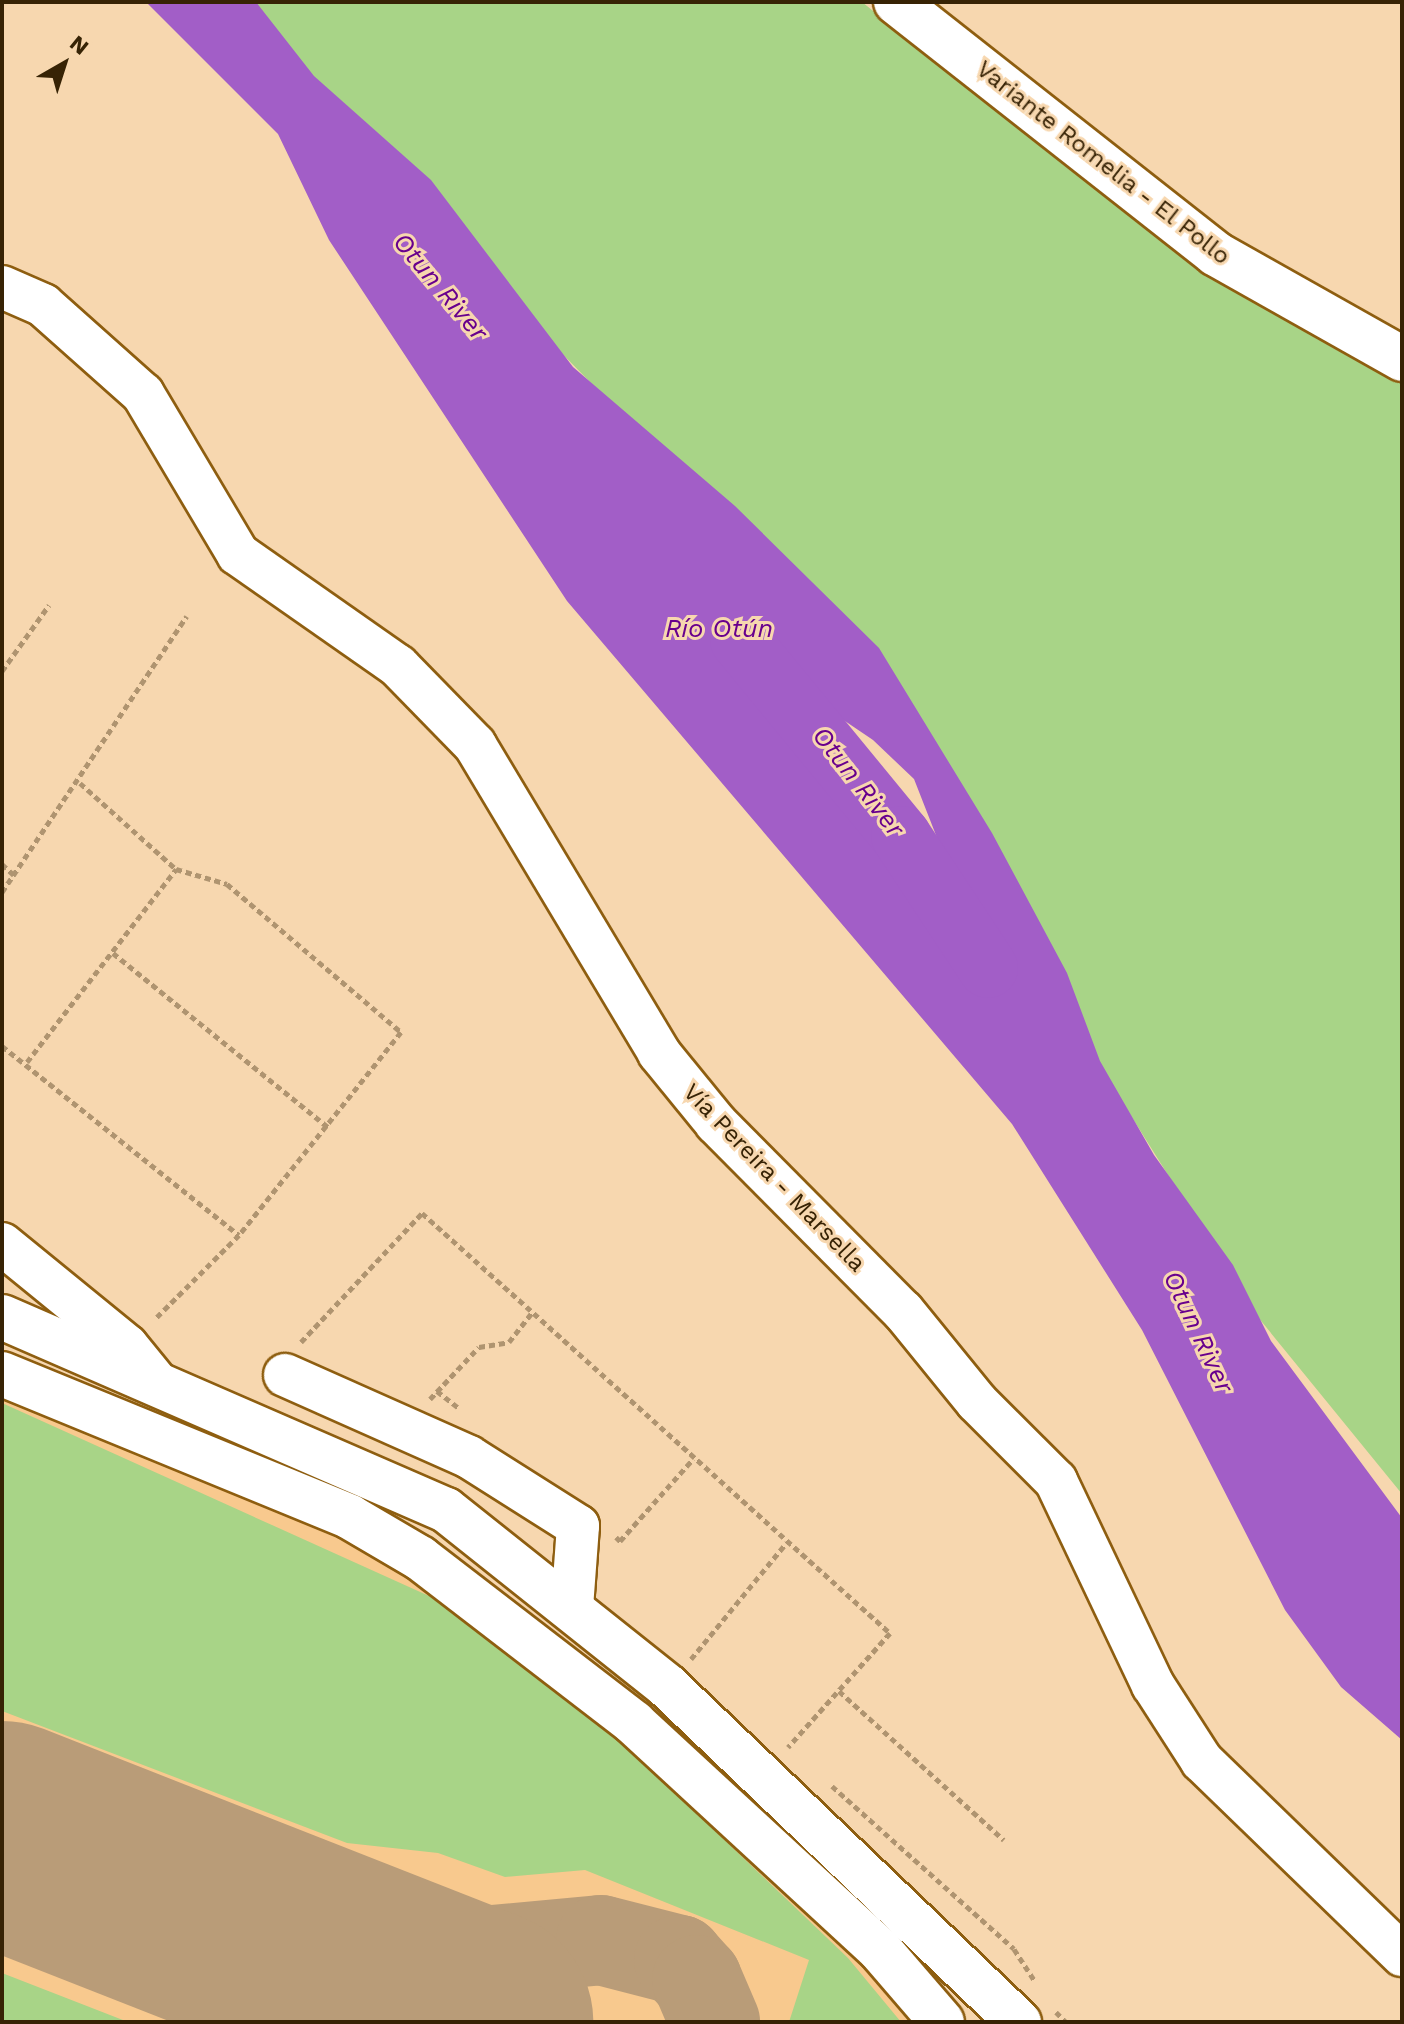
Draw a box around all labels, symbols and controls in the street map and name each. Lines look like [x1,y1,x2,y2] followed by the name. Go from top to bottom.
[24,24,104,104] north arrow
[65,30,94,60] text: N
[970,55,1236,271] street label: Variante Romelia - El Pollo
[386,227,494,347] water label: Otun River
[665,613,773,645] water label: Río Otún
[805,721,911,843] water label: Otun River
[676,1078,872,1278] street label: Vía Pereira - Marsella
[1156,1266,1240,1398] water label: Otun River

